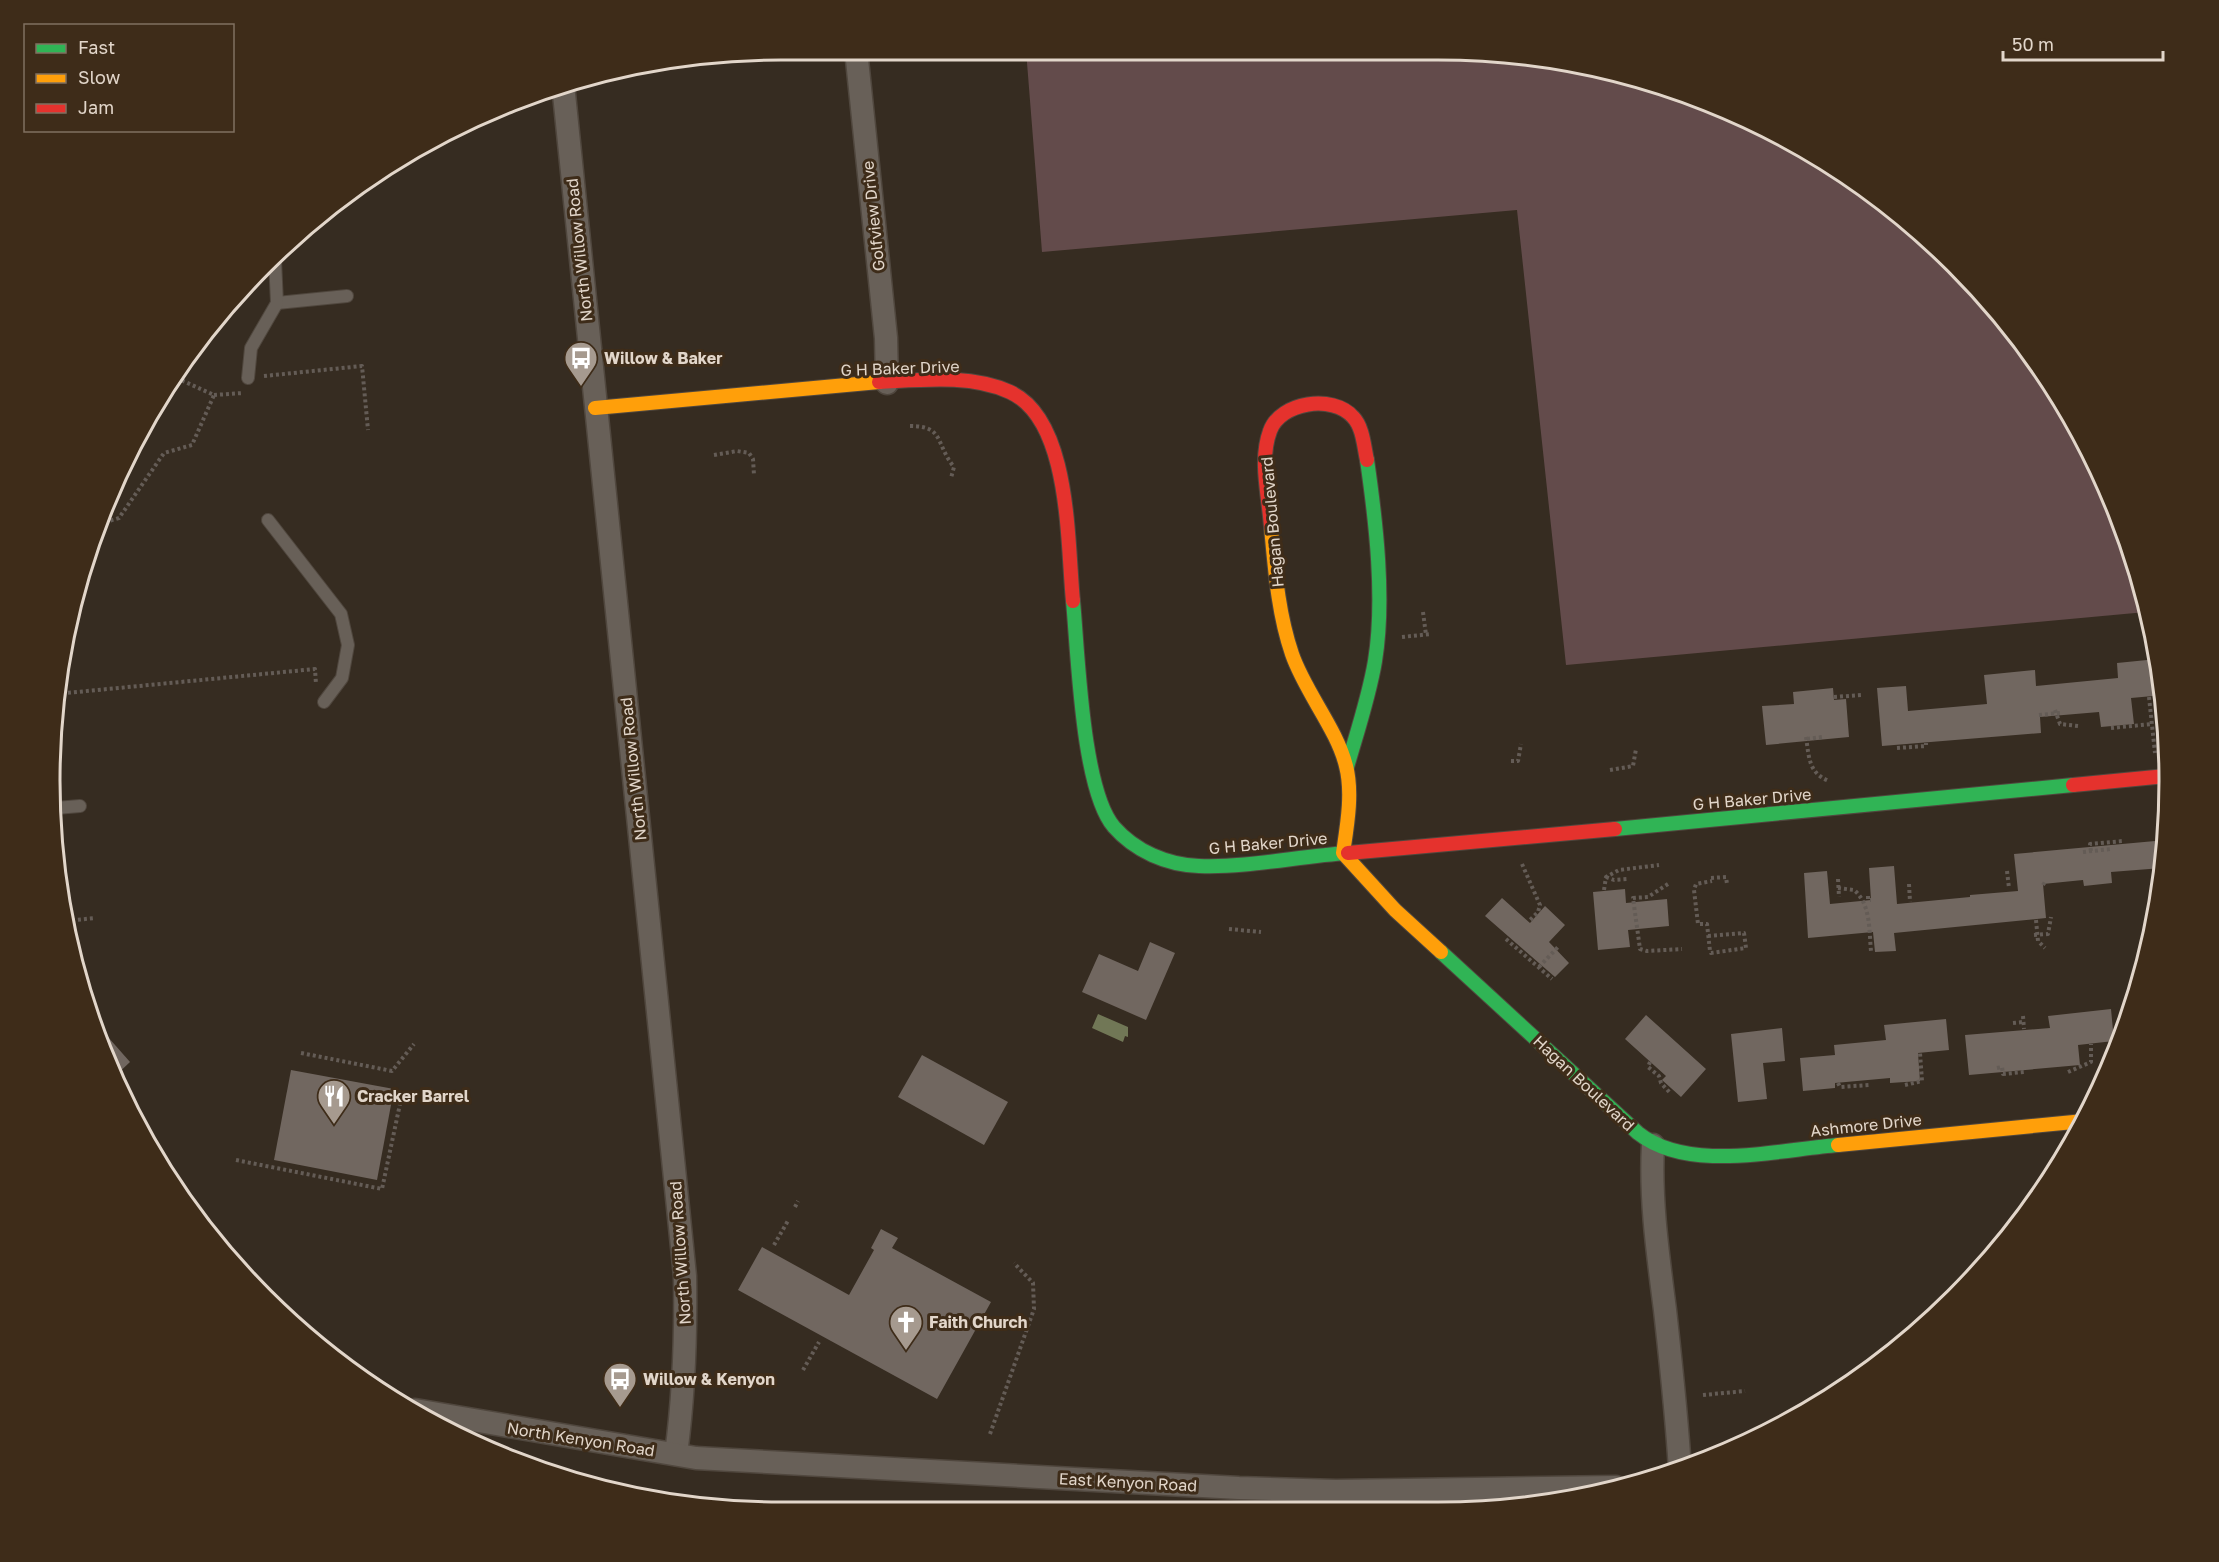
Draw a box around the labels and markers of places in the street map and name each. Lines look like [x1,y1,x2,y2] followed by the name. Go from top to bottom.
[563,340,599,387] bus stop icon: Willow & Baker
[604,348,722,368] place label: Willow & Baker
[316,1078,352,1125] restaurant icon: Cracker Barrel
[357,1086,470,1106] place label: Cracker Barrel
[888,1304,924,1351] church icon: Faith Church
[929,1312,1027,1332] place label: Faith Church
[602,1361,638,1408] bus stop icon: Willow & Kenyon
[643,1369,775,1389] place label: Willow & Kenyon

